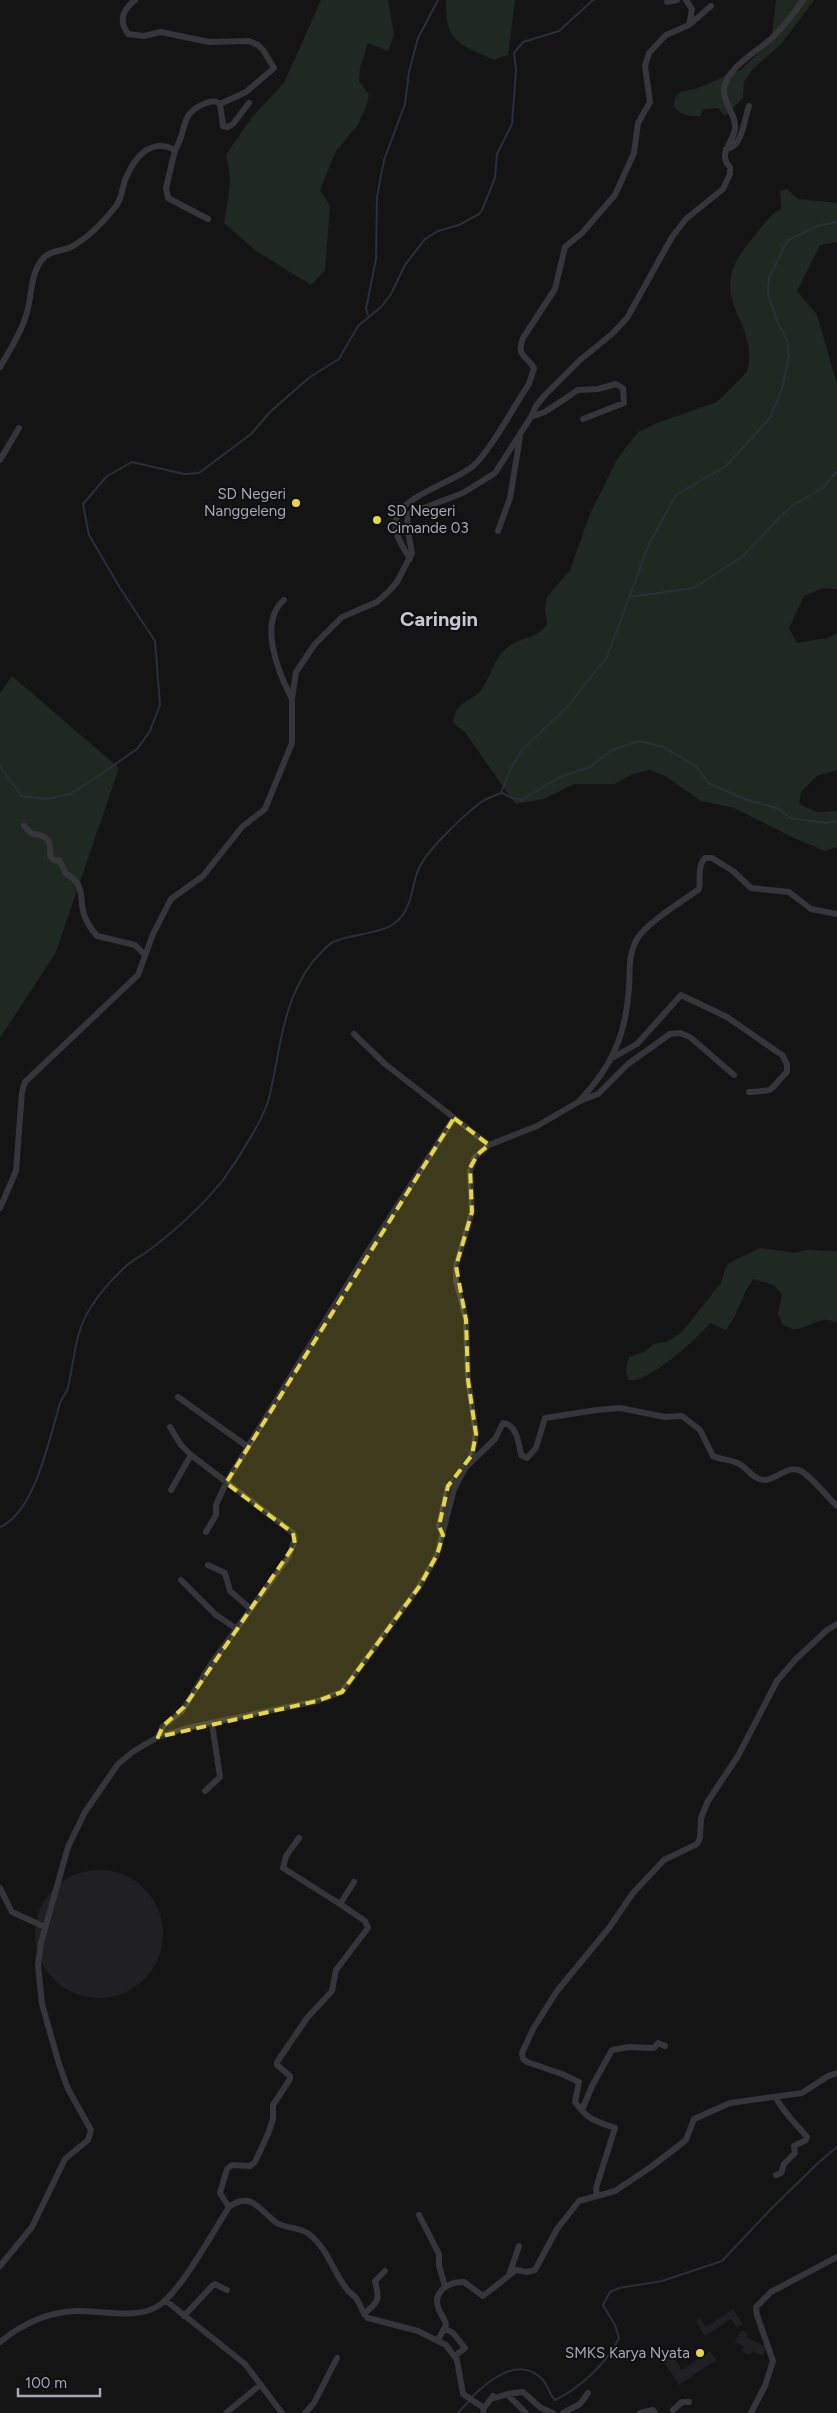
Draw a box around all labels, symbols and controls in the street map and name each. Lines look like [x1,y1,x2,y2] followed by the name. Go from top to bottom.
[204,485,286,520] place label: SD Negeri Nanggeleng
[290,497,302,509] marker: SD Negeri Nanggeleng
[387,502,469,537] place label: SD Negeri Cimande 03
[371,514,383,526] marker: SD Negeri Cimande 03
[400,607,478,631] district label: Caringin
[565,2344,690,2362] place label: SMKS Karya Nyata
[694,2347,706,2359] marker: SMKS Karya Nyata
[18,2366,100,2398] scale bar
[25,2374,67,2392] text: 100 m

